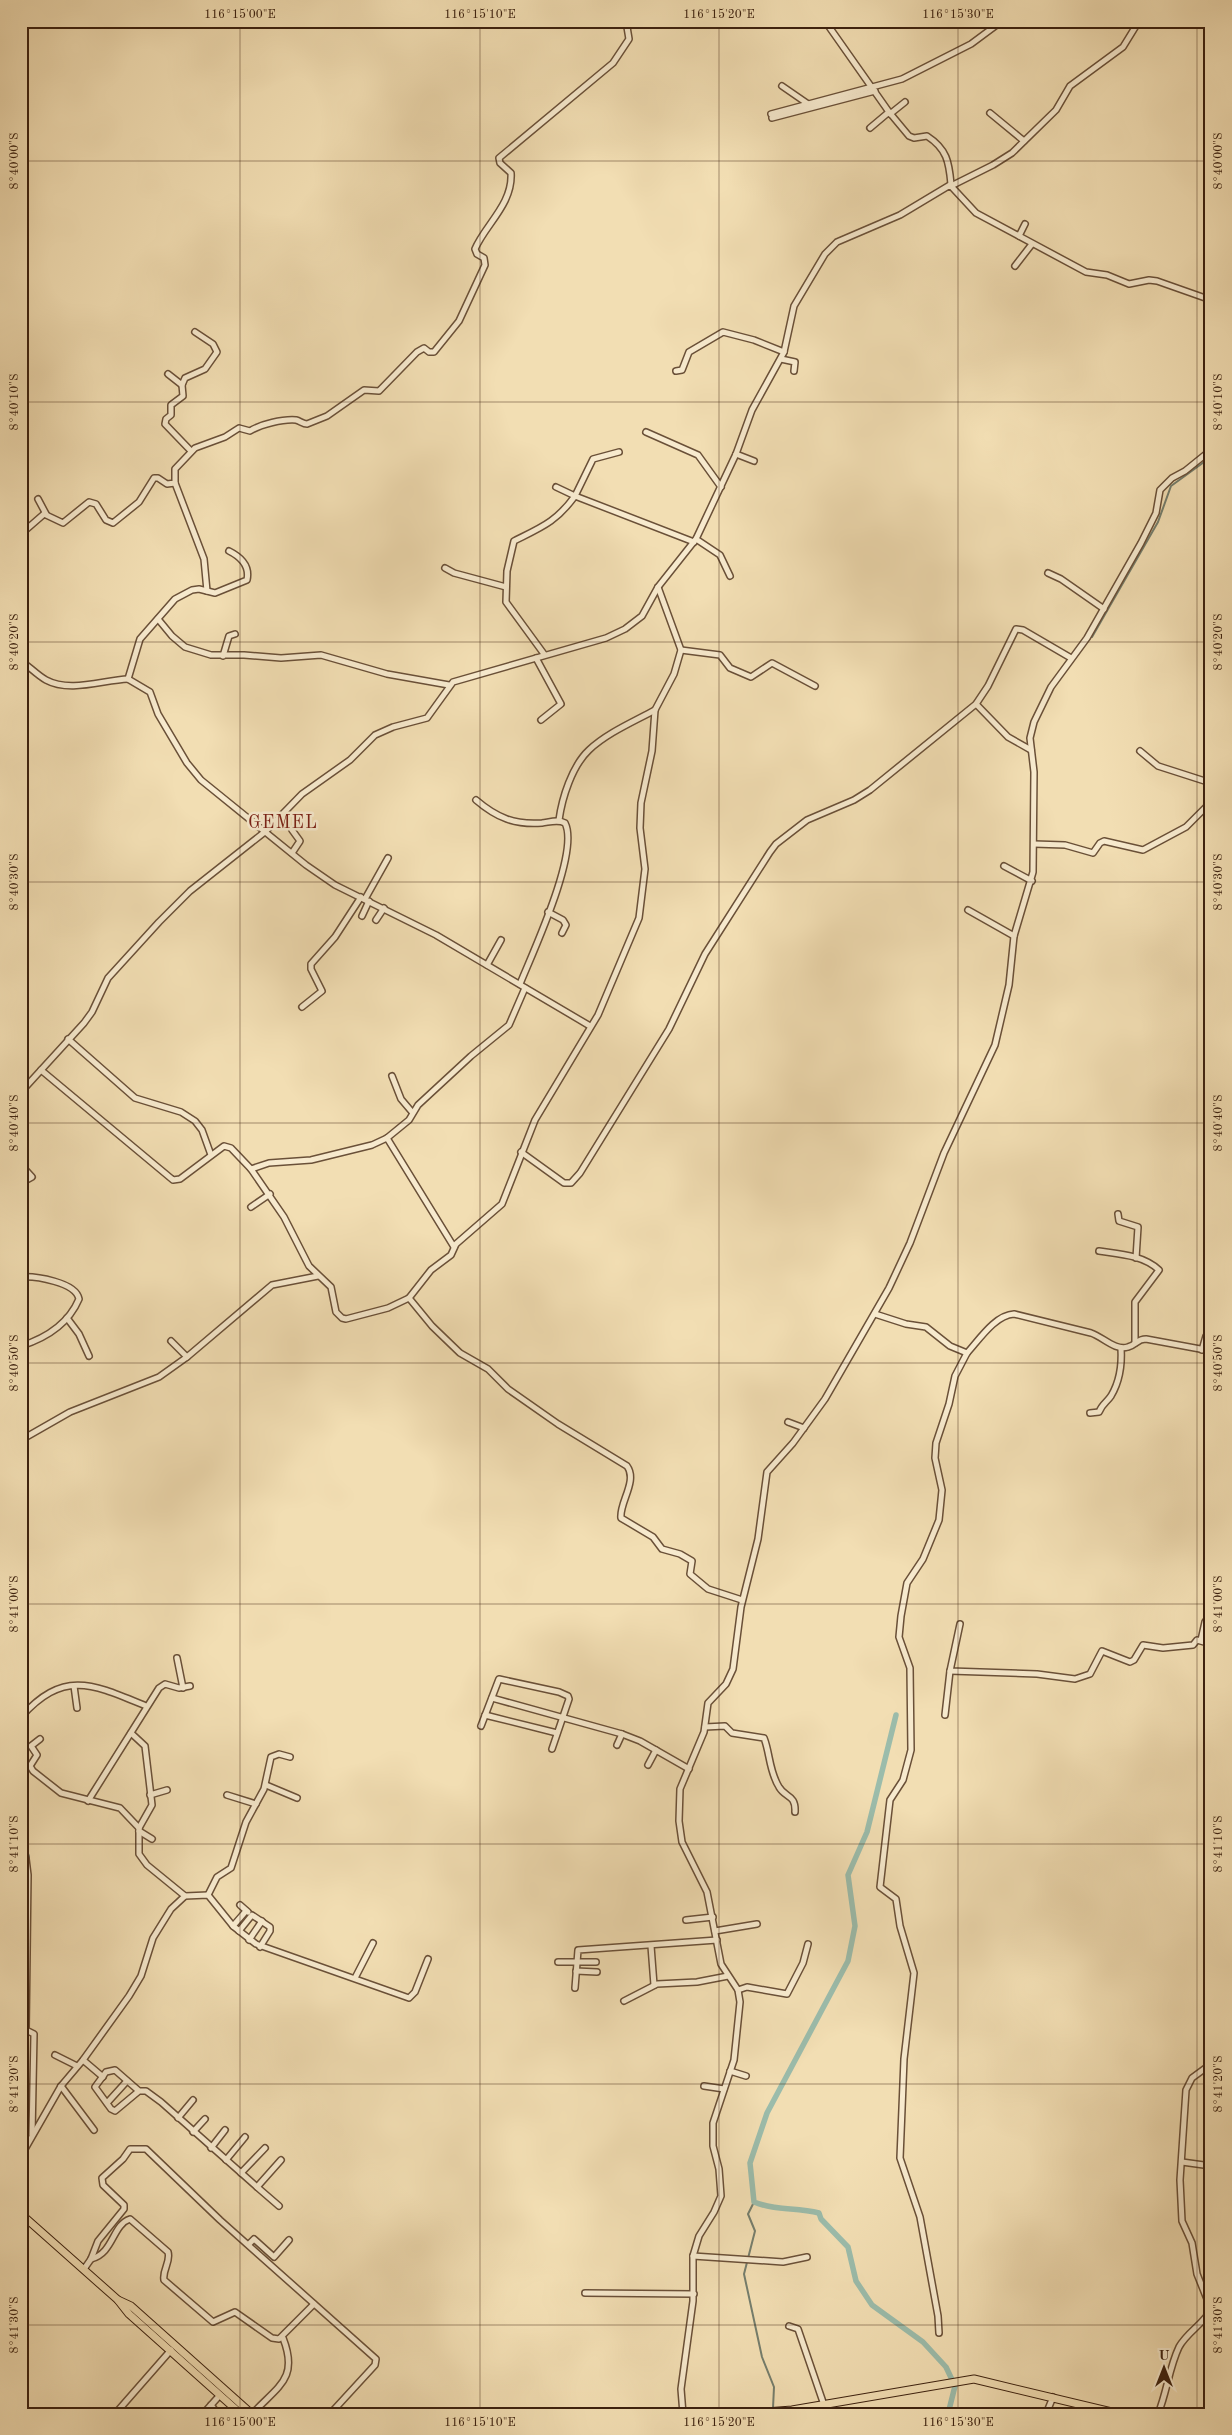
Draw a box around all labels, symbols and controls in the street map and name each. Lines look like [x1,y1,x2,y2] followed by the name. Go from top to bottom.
[204,8,276,21] text: 116°15'00"E
[444,8,516,21] text: 116°15'10"E
[683,8,755,21] text: 116°15'20"E
[922,8,994,21] text: 116°15'30"E
[9,133,21,189] text: 8°40'00"S
[1213,133,1225,189] text: 8°40'00"S
[9,374,21,430] text: 8°40'10"S
[1213,374,1225,430] text: 8°40'10"S
[9,614,21,670] text: 8°40'20"S
[1213,614,1225,670] text: 8°40'20"S
[248,814,318,832] district label: GEMEL
[9,854,21,910] text: 8°40'30"S
[1213,854,1225,910] text: 8°40'30"S
[9,1095,21,1151] text: 8°40'40"S
[1213,1095,1225,1151] text: 8°40'40"S
[8,1335,21,1391] text: 8°40'50"S
[1212,1335,1225,1391] text: 8°40'50"S
[9,1576,21,1632] text: 8°41'00"S
[1213,1576,1225,1632] text: 8°41'00"S
[9,1816,21,1872] text: 8°41'10"S
[1213,1816,1225,1872] text: 8°41'10"S
[9,2056,21,2112] text: 8°41'20"S
[1213,2056,1225,2112] text: 8°41'20"S
[9,2297,21,2353] text: 8°41'30"S
[1213,2297,1225,2353] text: 8°41'30"S
[1140,2342,1190,2392] north arrow
[1158,2349,1170,2363] text: U
[204,2416,276,2429] text: 116°15'00"E
[444,2416,516,2429] text: 116°15'10"E
[683,2416,755,2429] text: 116°15'20"E
[922,2416,994,2429] text: 116°15'30"E

